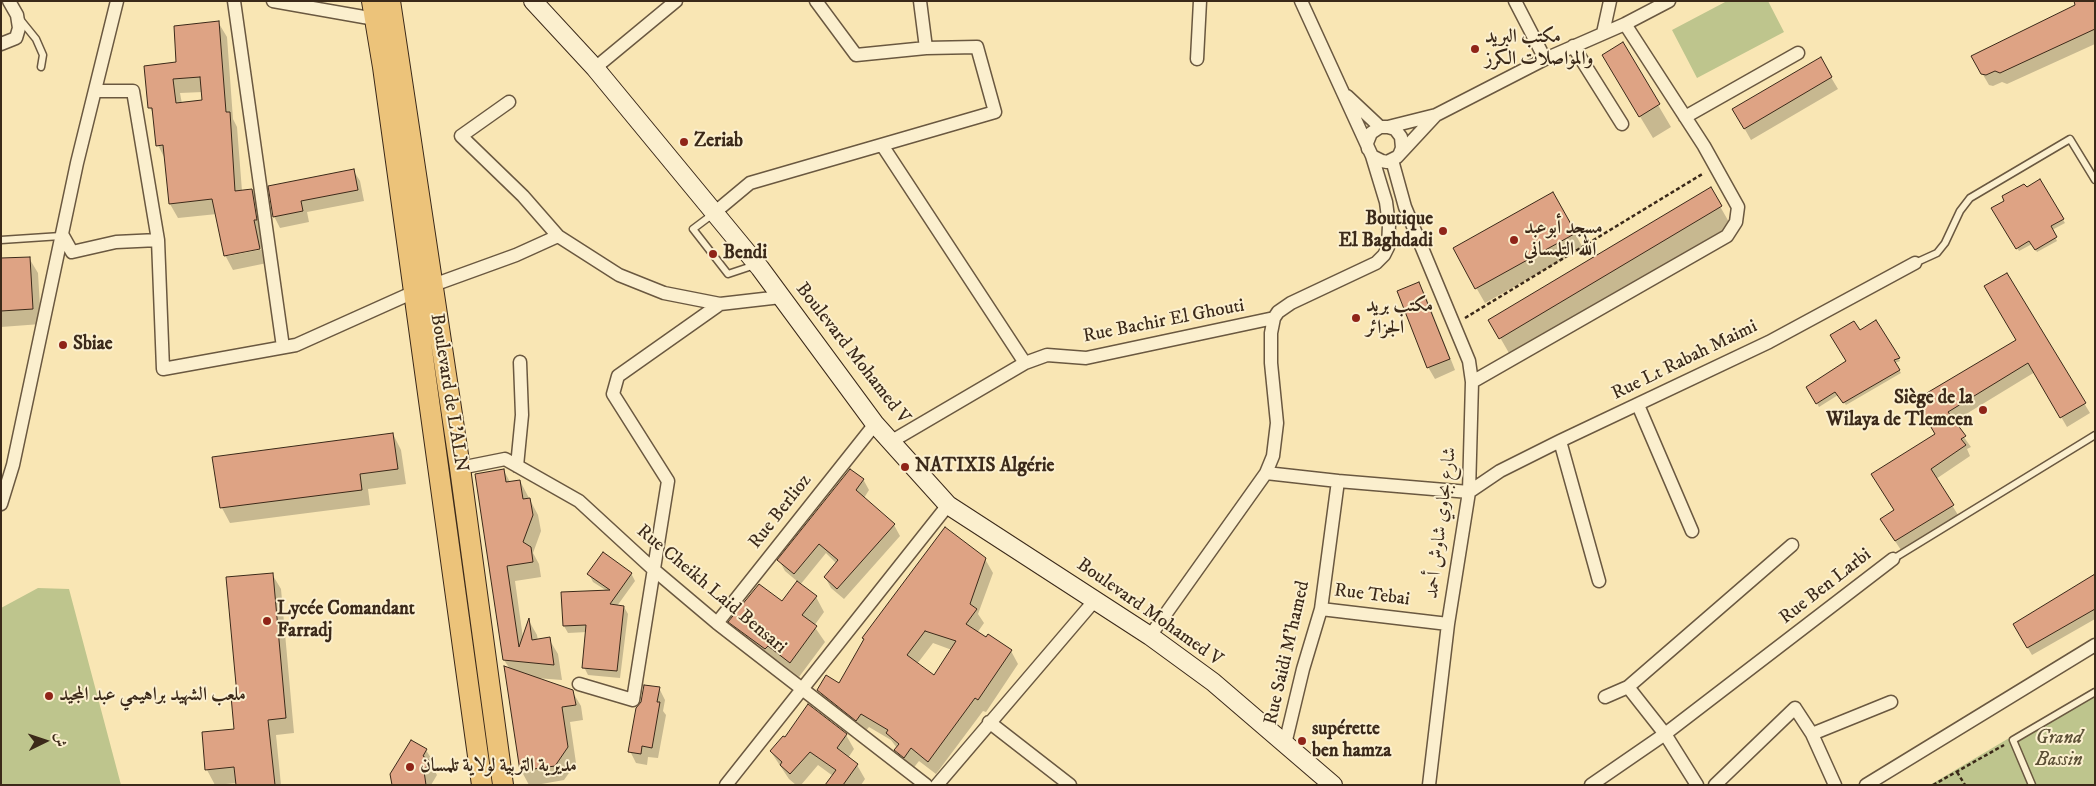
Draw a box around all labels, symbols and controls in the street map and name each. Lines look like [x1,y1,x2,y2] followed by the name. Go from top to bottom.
[1485,27,1593,71] place label: مكتب البريد والمواصلات الكرز
[1469,43,1481,55] marker: مكتب البريد والمواصلات الكرز
[694,131,743,153] place label: Zeriab
[678,136,690,148] marker: Zeriab
[1339,209,1433,253] place label: Boutique El Baghdadi
[1524,218,1603,262] place label: مسجد أبوعبد الله التلمساني
[1437,225,1449,237] marker: Boutique El Baghdadi
[1508,234,1520,246] marker: مسجد أبوعبد الله التلمساني
[723,243,767,265] place label: Bendi
[707,248,719,260] marker: Bendi
[790,279,914,429] street label: Boulevard Mohamed V
[1081,295,1247,349] street label: Rue Bachir El Ghouti
[1366,296,1433,340] place label: مكتب بريد الجزائر
[424,312,472,474] street label: Boulevard de L'ALN
[1350,312,1362,324] marker: مكتب بريد الجزائر
[1609,316,1761,406] street label: Rue Lt Rabah Maimi
[73,334,113,356] place label: Sbiae
[57,339,69,351] marker: Sbiae
[1826,388,1973,432] place label: Siège de la Wilaya de Tlemcen
[1977,404,1989,416] marker: Siège de la Wilaya de Tlemcen
[1421,446,1463,600] street label: شارع بجاوي شاوش أحمد
[915,456,1054,478] place label: NATIXIS Algérie
[899,461,911,473] marker: NATIXIS Algérie
[745,470,817,554] street label: Rue Berlioz
[631,521,791,659] street label: Rue Cheikh Laid Bensari
[1776,544,1876,630] street label: Rue Ben Larbi
[1072,554,1226,672] street label: Boulevard Mohamed V
[1260,579,1316,727] street label: Rue Saidi M'hamed
[1333,580,1411,612] street label: Rue Tebai
[277,599,415,643] place label: Lycée Comandant Farradj
[261,615,273,627] marker: Lycée Comandant Farradj
[59,685,246,707] place label: ملعب الشهيد براهيمي عبد المجيد
[43,690,55,702] marker: ملعب الشهيد براهيمي عبد المجيد
[20,716,70,766] north arrow
[1312,719,1391,763] place label: supérette ben hamza
[2036,728,2082,772] park label: Grand Bassin
[51,732,69,748] text: ش
[1296,735,1308,747] marker: supérette ben hamza
[420,756,577,778] place label: مديرية التربية لولاية تلمسان
[404,761,416,773] marker: مديرية التربية لولاية تلمسان

